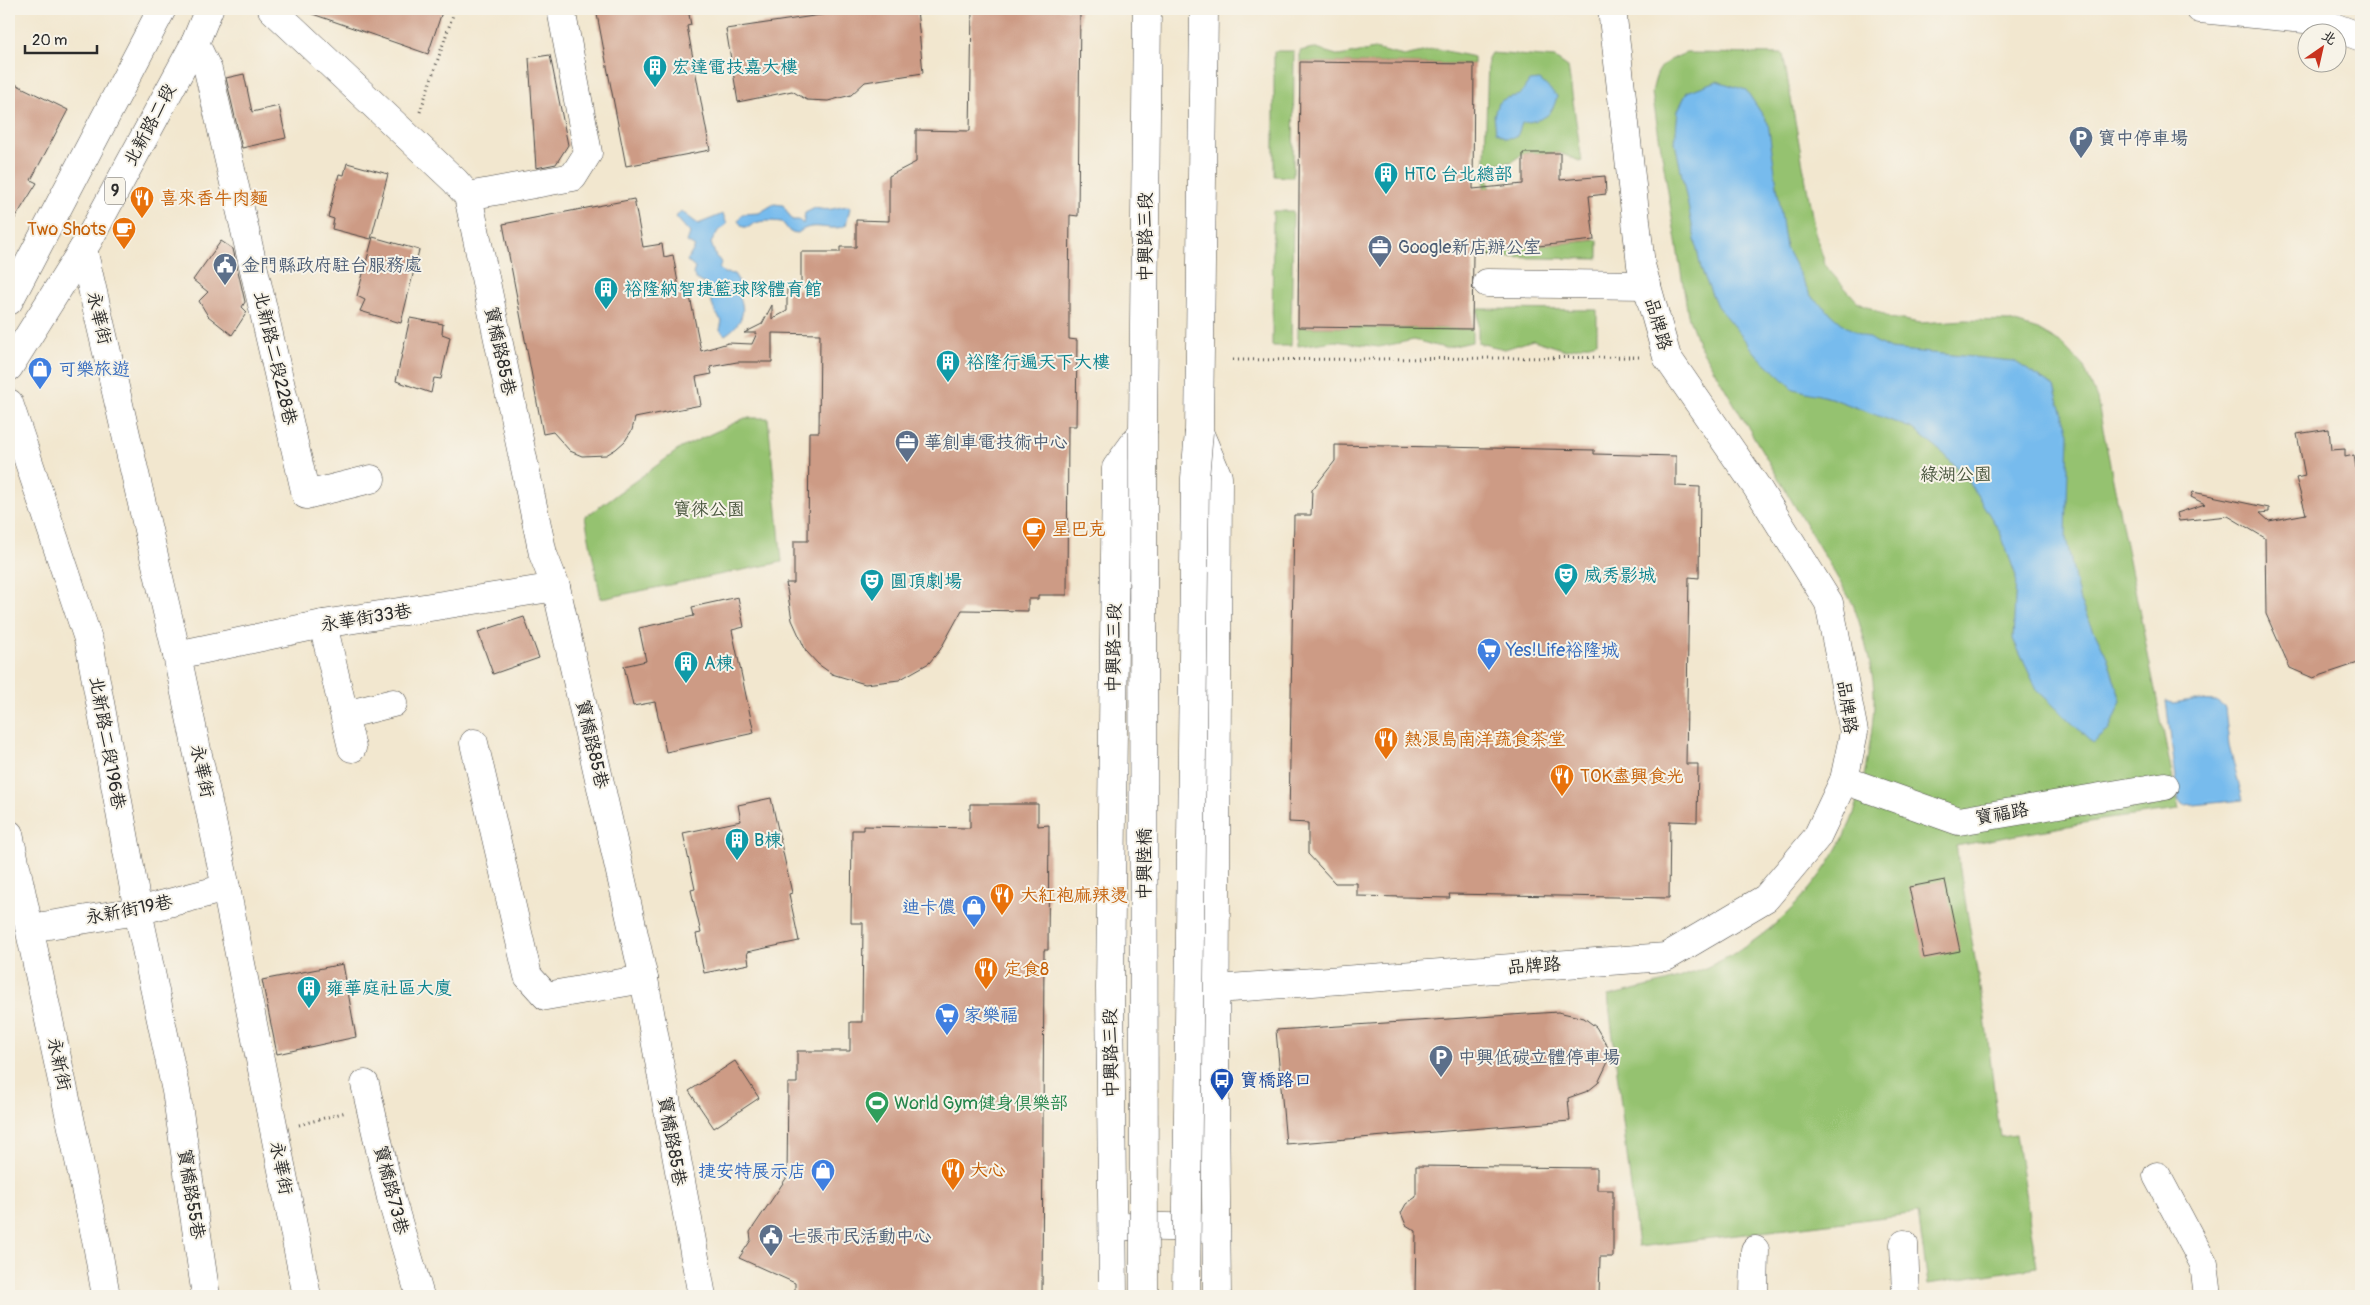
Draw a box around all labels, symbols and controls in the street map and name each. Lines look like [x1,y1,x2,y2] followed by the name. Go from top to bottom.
[25,22,98,54] scale bar
[2298,22,2348,72] north arrow
[2318,27,2340,49] text: 北
[32,31,67,50] text: 20 m
[642,54,668,88] building icon: 宏達電技嘉大樓
[672,56,798,79] place label: 宏達電技嘉大樓
[119,80,181,170] street label: 北新路二段
[2068,125,2094,159] parking icon: 寶中停車場
[2098,127,2188,150] place label: 寶中停車場
[1373,161,1399,195] building icon: HTC 台北總部
[1404,163,1512,186] place label: HTC 台北總部
[105,178,125,205] road number: 9
[129,185,155,219] restaurant icon: 喜來香牛肉麵
[160,187,268,210] place label: 喜來香牛肉麵
[1134,192,1157,282] street label: 中興路三段
[111,216,137,250] cafe icon: Two Shots
[27,218,106,241] place label: Two Shots
[1367,234,1393,268] office icon: Google新店辦公室
[1398,236,1541,259] place label: Google新店辦公室
[212,252,238,286] public building icon: 金門縣政府駐台服務處
[242,254,422,277] place label: 金門縣政府駐台服務處
[593,276,619,310] building icon: 裕隆納智捷籃球隊體育館
[624,278,822,301] place label: 裕隆納智捷籃球隊體育館
[82,289,116,347] street label: 永華街
[248,289,302,427] street label: 北新路二段228巷
[1640,295,1676,353] street label: 品牌路
[479,304,521,398] street label: 寶橋路85巷
[935,349,961,383] building icon: 裕隆行遍天下大樓
[966,351,1110,374] place label: 裕隆行遍天下大樓
[27,356,53,390] shop icon: 可樂旅遊
[58,358,130,381] place label: 可樂旅遊
[894,429,920,463] office icon: 華創車電技術中心
[924,431,1068,454] place label: 華創車電技術中心
[1920,463,1992,486] park label: 綠湖公園
[673,498,745,521] park label: 寶徠公園
[1021,516,1047,550] cafe icon: 星巴克
[1052,518,1106,541] place label: 星巴克
[1553,562,1579,596] theatre icon: 威秀影城
[1584,564,1656,587] place label: 威秀影城
[859,568,885,602] theatre icon: 圓頂劇場
[890,570,962,593] place label: 圓頂劇場
[319,599,413,637] street label: 永華街33巷
[1102,603,1126,693] street label: 中興路三段
[1476,637,1502,671] supermarket icon: Yes!Life裕隆城
[1505,639,1619,662] place label: Yes!Life裕隆城
[673,650,699,684] building icon: A棟
[704,652,734,675] place label: A棟
[84,675,130,811] street label: 北新路二段196巷
[1832,679,1862,735] street label: 品牌路
[571,697,613,791] street label: 寶橋路85巷
[1373,726,1399,760] restaurant icon: 熱浪島南洋蔬食茶堂
[1404,728,1566,751] place label: 熱浪島南洋蔬食茶堂
[185,742,219,800] street label: 永華街
[1549,763,1575,797] restaurant icon: TOK盡興食光
[1580,765,1684,788] place label: TOK盡興食光
[1973,798,2031,830] street label: 寶福路
[724,827,750,861] building icon: B棟
[1133,828,1156,900] street label: 中興陸橋
[754,829,782,852] place label: B棟
[989,882,1015,916] restaurant icon: 大紅袍麻辣燙
[1020,884,1128,907] place label: 大紅袍麻辣燙
[83,890,175,930] street label: 永新街19巷
[961,894,987,928] shop icon: 迪卡儂
[902,896,956,919] place label: 迪卡儂
[1506,953,1562,979] street label: 品牌路
[973,956,999,990] restaurant icon: 定食8
[1004,958,1049,981] place label: 定食8
[296,975,322,1009] building icon: 雍華庭社區大廈
[326,977,452,1000] place label: 雍華庭社區大廈
[934,1002,960,1036] supermarket icon: 家樂福
[964,1004,1018,1027] place label: 家樂福
[1099,1008,1123,1098] street label: 中興路三段
[42,1035,76,1093] street label: 永新街
[1428,1044,1454,1078] parking icon: 中興低碳立體停車場
[1458,1046,1620,1069] place label: 中興低碳立體停車場
[1209,1067,1235,1101] bus stop icon: 寶橋路口
[1240,1069,1312,1092] place label: 寶橋路口
[864,1090,890,1124] sports icon: World Gym健身俱樂部
[894,1092,1068,1115] place label: World Gym健身俱樂部
[653,1094,691,1188] street label: 寶橋路85巷
[265,1139,297,1197] street label: 永華街
[369,1143,413,1237] street label: 寶橋路73巷
[172,1147,210,1241] street label: 寶橋路55巷
[940,1157,966,1191] restaurant icon: 大心
[810,1158,836,1192] shop icon: 捷安特展示店
[970,1159,1006,1182] place label: 大心
[698,1160,806,1183] place label: 捷安特展示店
[758,1223,784,1257] public building icon: 七張市民活動中心
[788,1225,932,1248] place label: 七張市民活動中心

